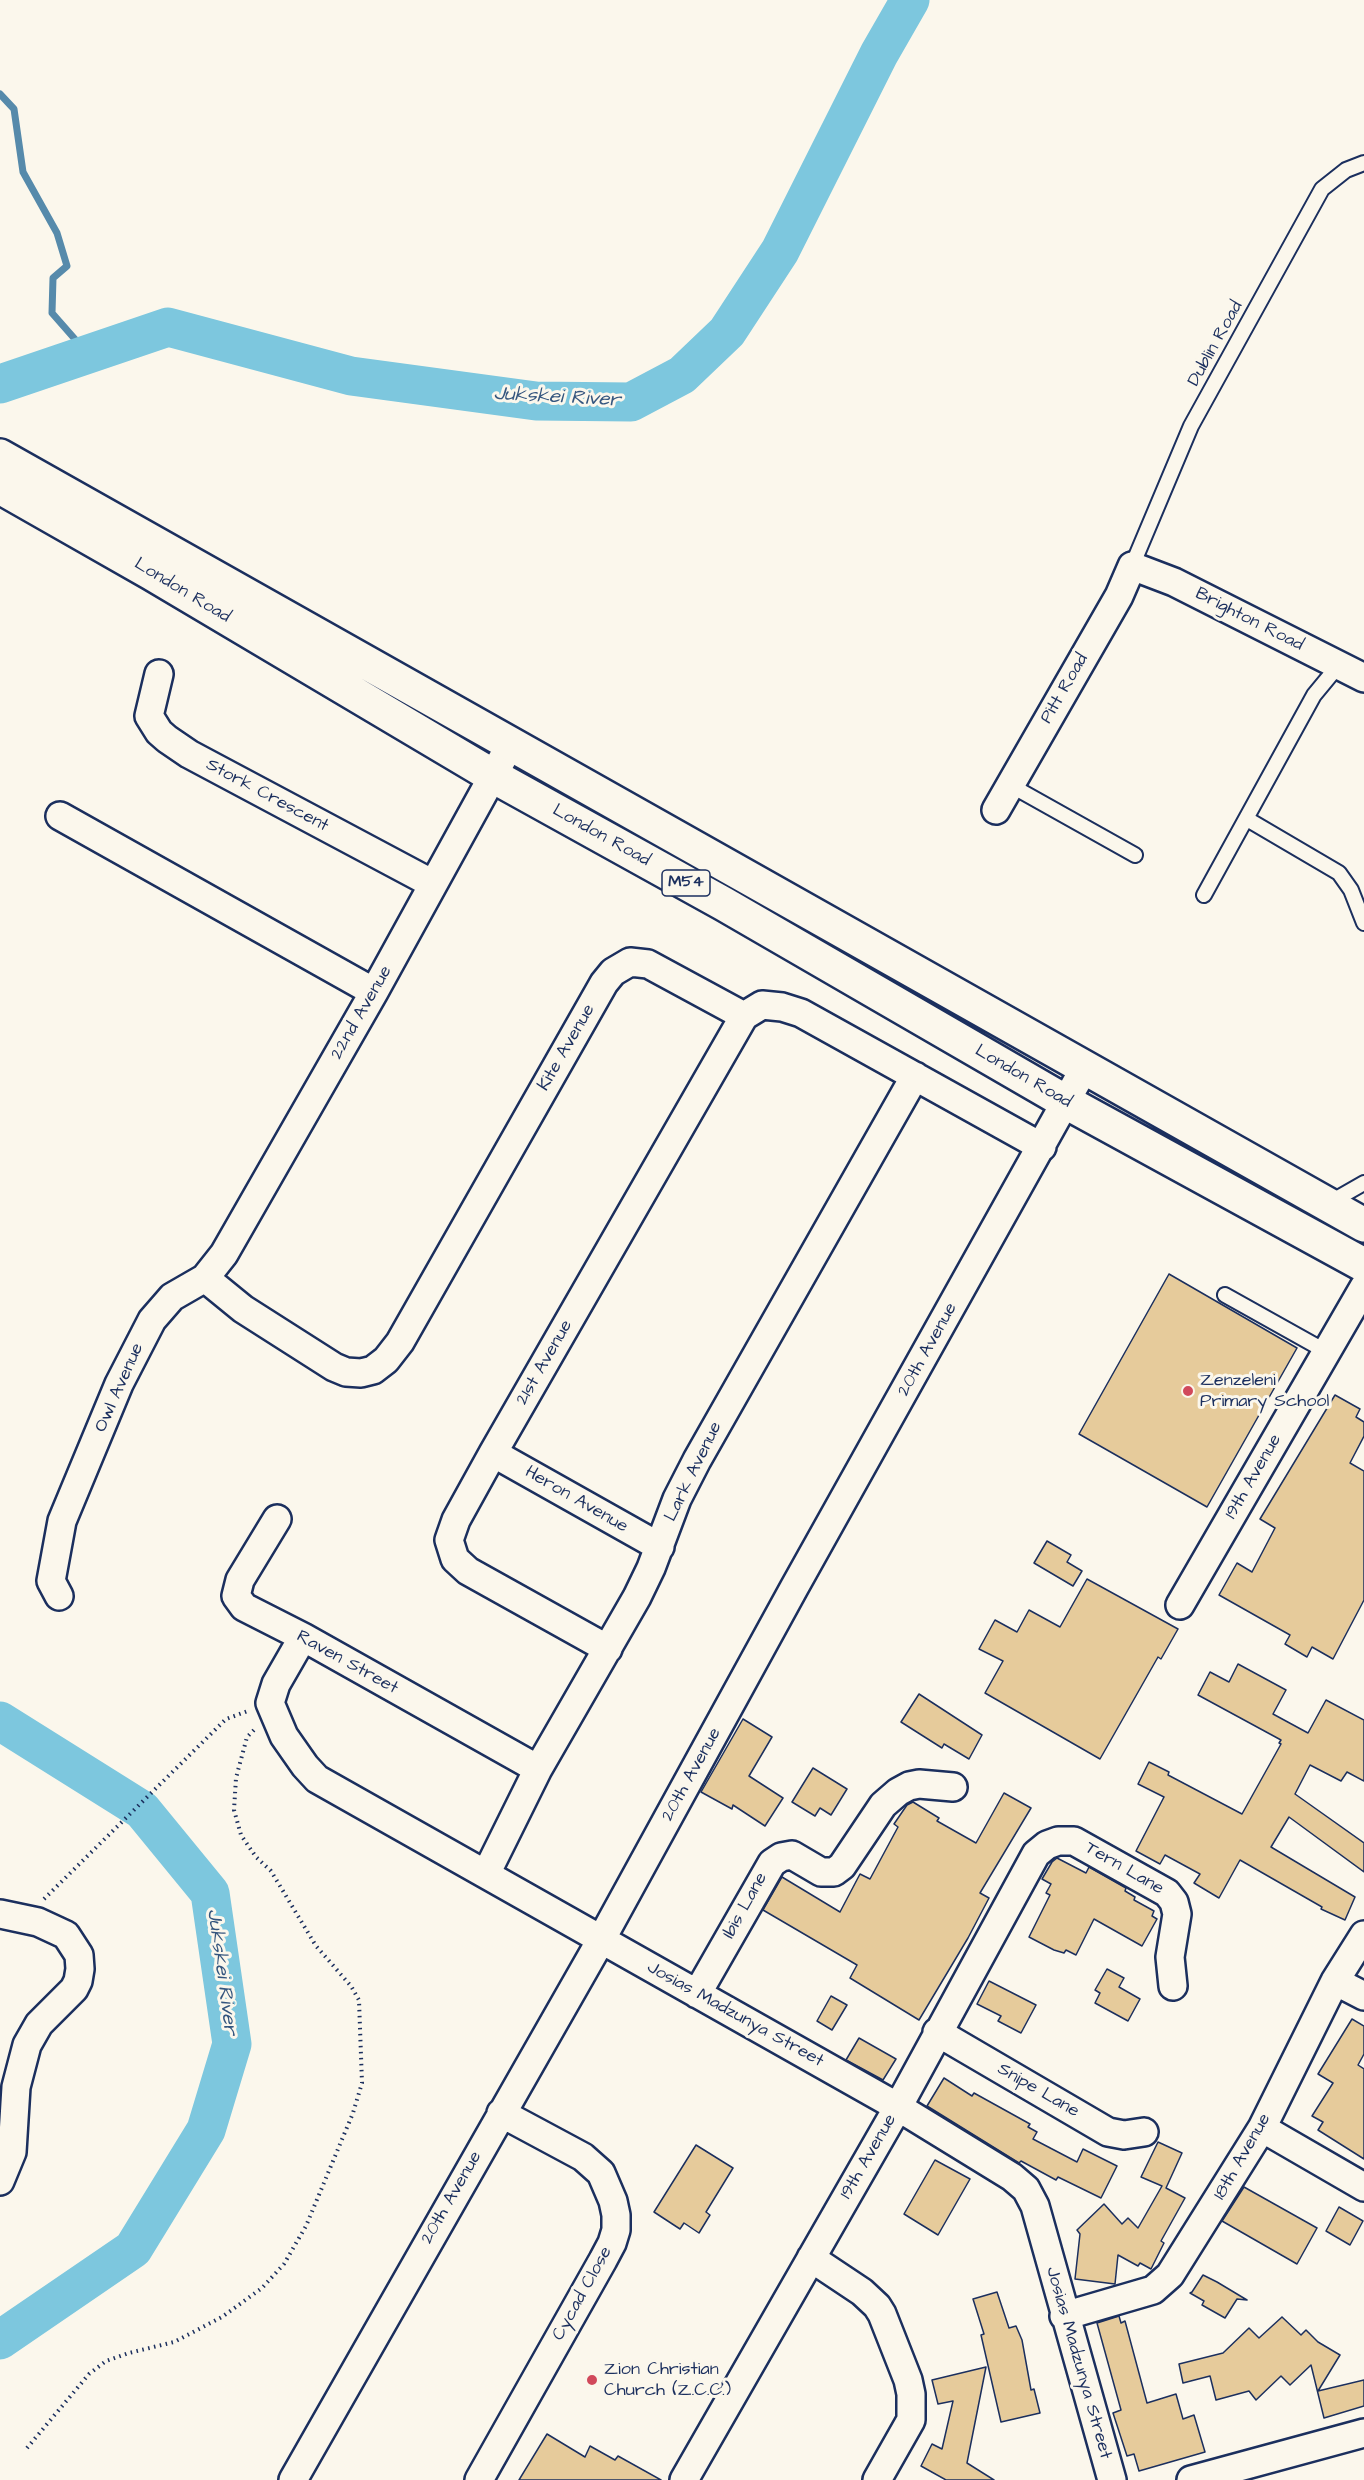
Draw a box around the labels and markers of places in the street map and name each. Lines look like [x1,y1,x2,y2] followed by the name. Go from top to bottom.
[1200,1370,1329,1412] place label: Zenzeleni Primary School
[1181,1384,1195,1398] marker: Zenzeleni Primary School
[604,2359,731,2402] place label: Zion Christian Church (Z.C.C.)
[585,2373,599,2387] marker: Zion Christian Church (Z.C.C.)

